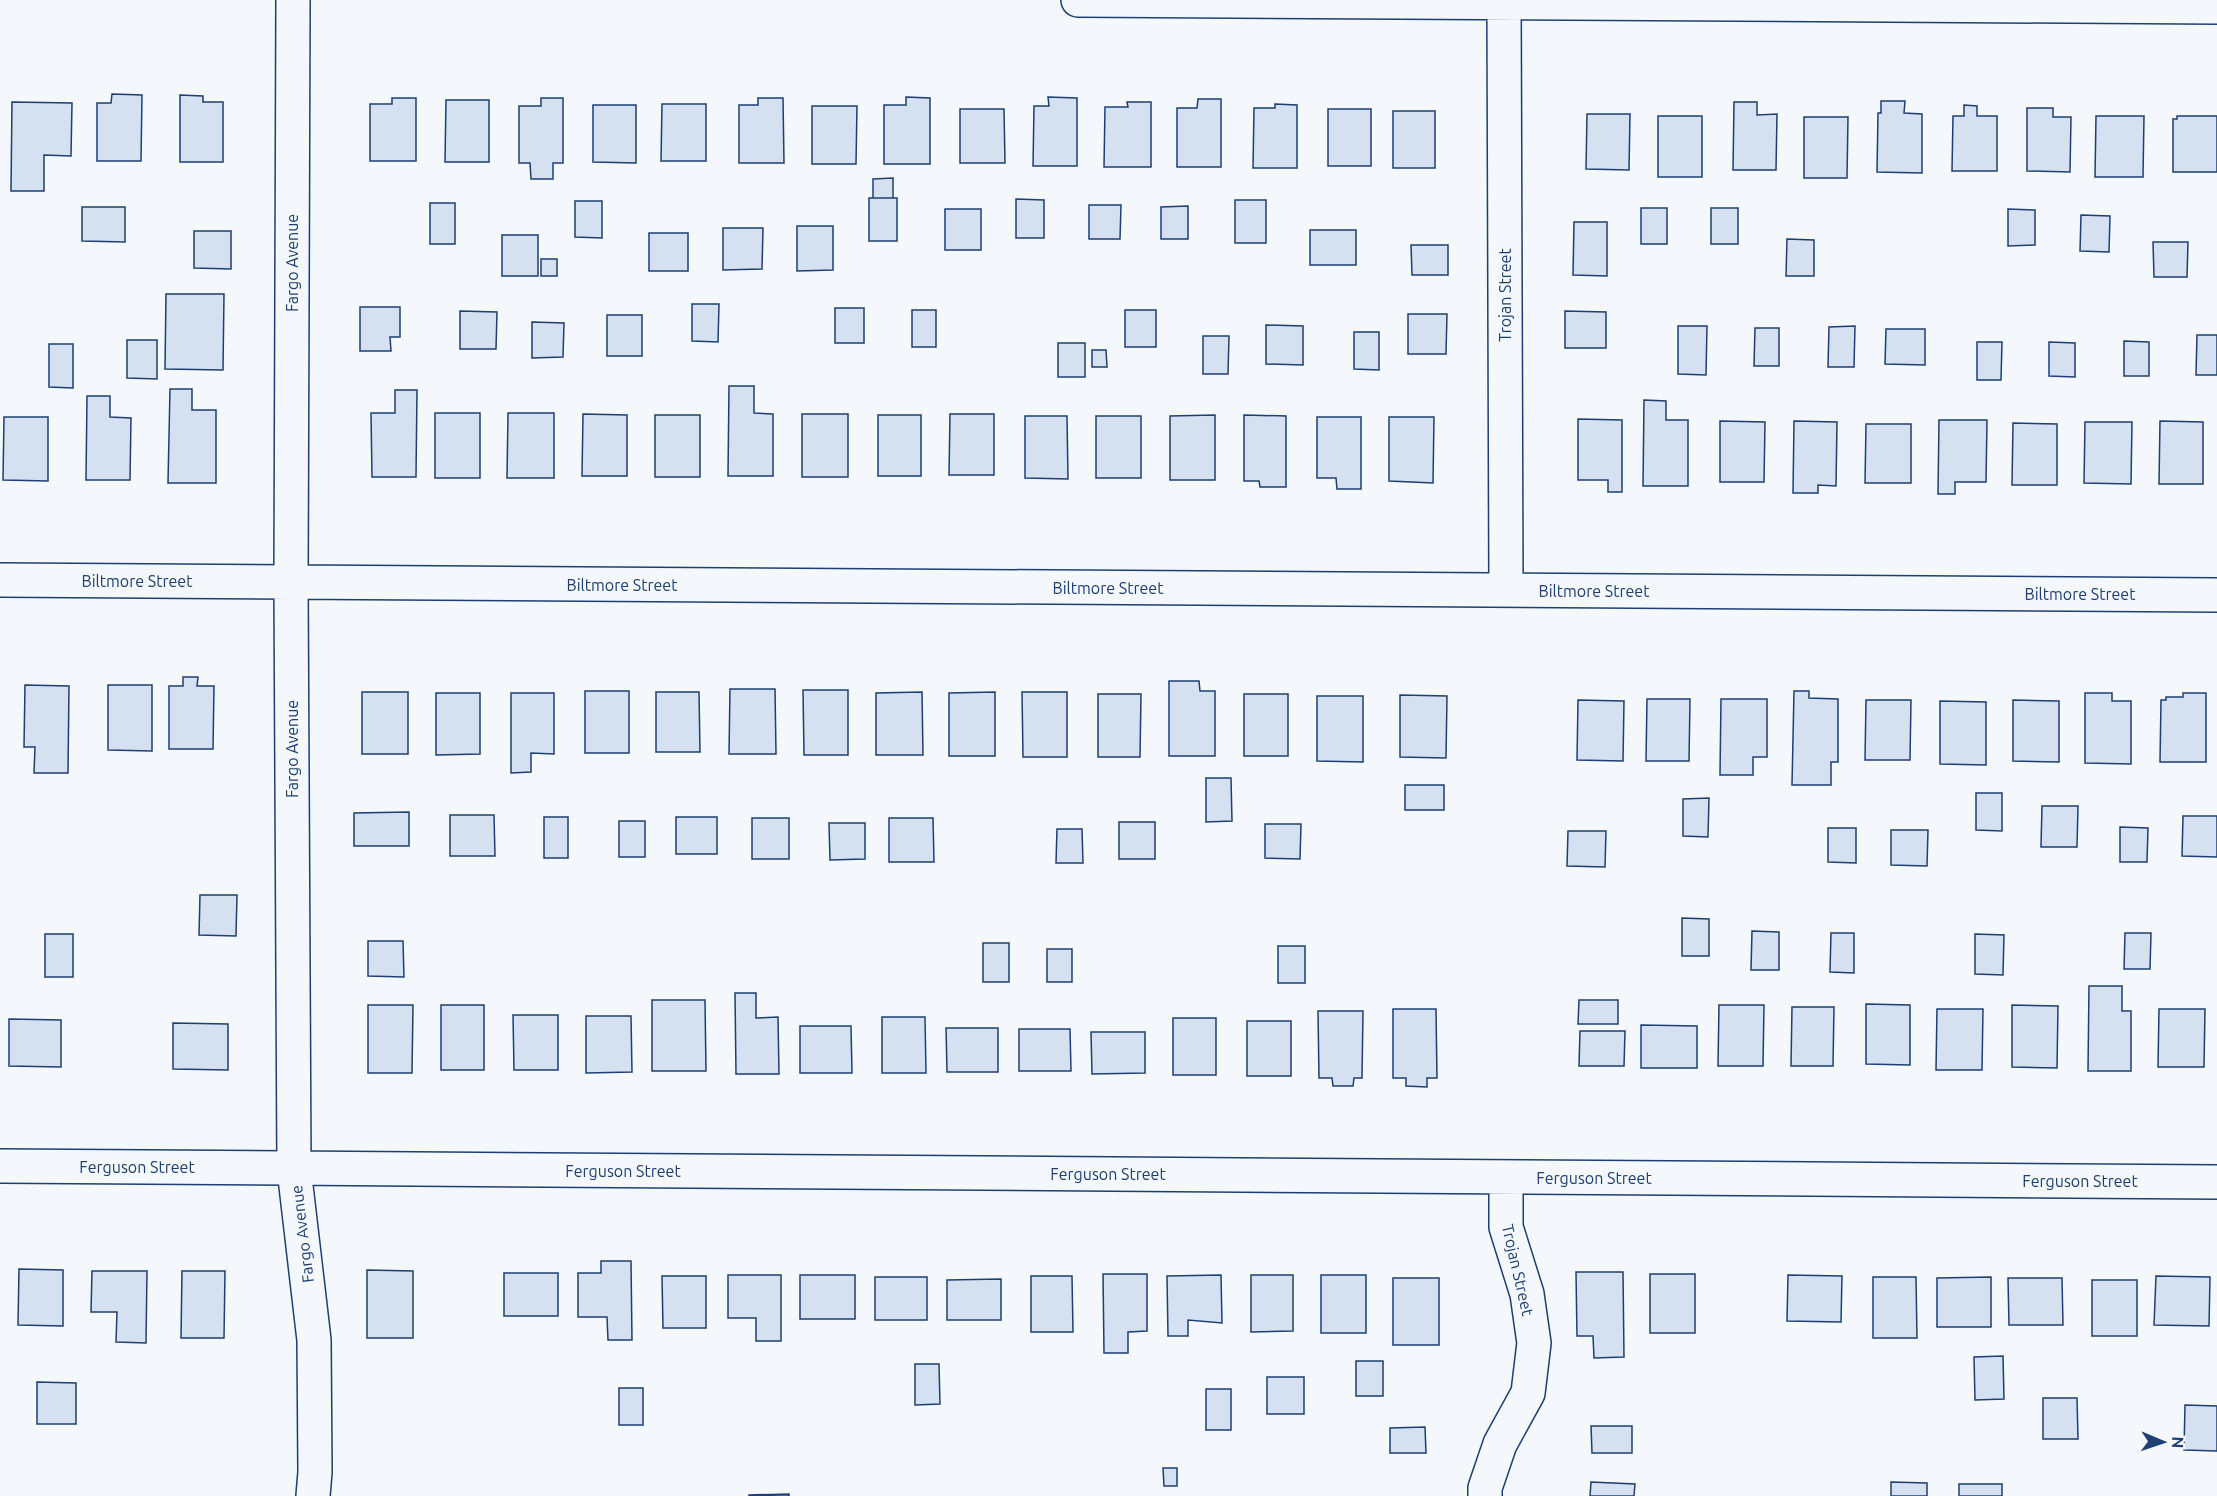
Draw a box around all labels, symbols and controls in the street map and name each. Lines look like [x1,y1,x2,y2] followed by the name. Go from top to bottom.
[283,214,301,312] street label: Fargo Avenue
[1496,248,1514,342] street label: Trojan Street
[82,572,193,590] street label: Biltmore Street
[567,576,678,594] street label: Biltmore Street
[1053,579,1164,597] street label: Biltmore Street
[1539,582,1650,600] street label: Biltmore Street
[2025,585,2136,603] street label: Biltmore Street
[283,700,301,798] street label: Fargo Avenue
[79,1158,195,1176] street label: Ferguson Street
[565,1162,681,1180] street label: Ferguson Street
[1050,1165,1166,1183] street label: Ferguson Street
[1536,1169,1652,1187] street label: Ferguson Street
[2022,1172,2138,1190] street label: Ferguson Street
[287,1184,317,1284] street label: Fargo Avenue
[1499,1222,1537,1318] street label: Trojan Street
[2133,1412,2193,1472] north arrow
[2169,1436,2187,1449] text: N

